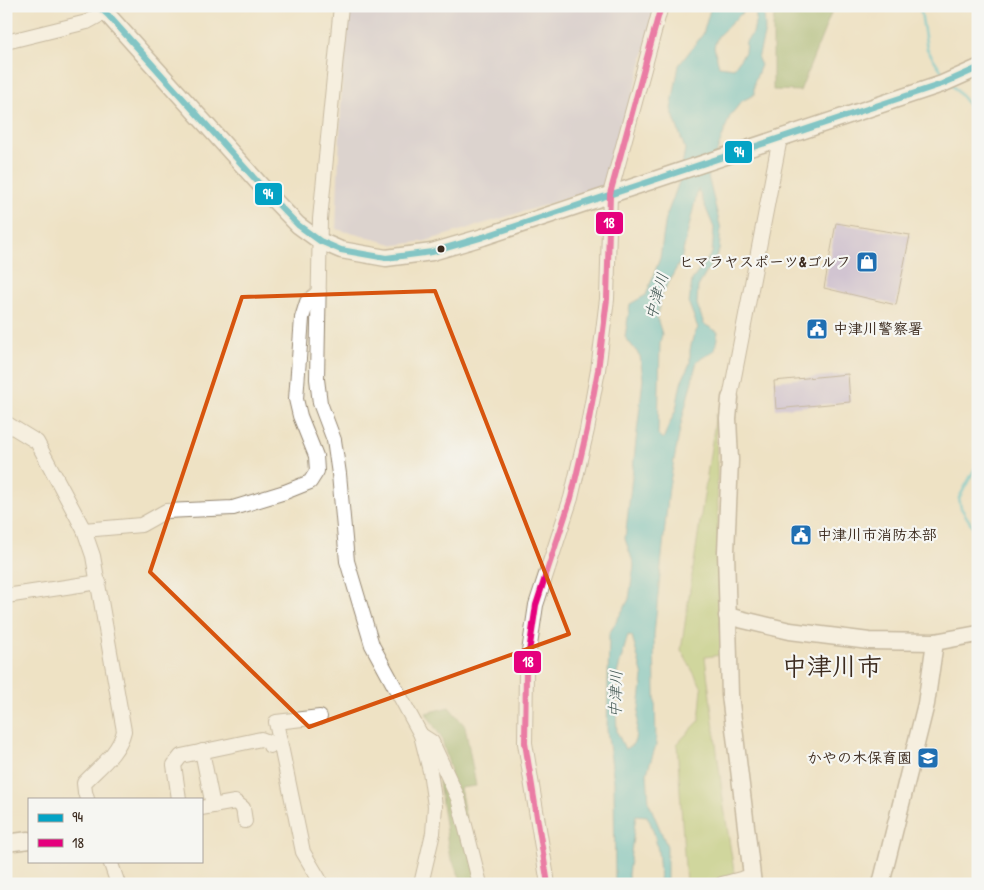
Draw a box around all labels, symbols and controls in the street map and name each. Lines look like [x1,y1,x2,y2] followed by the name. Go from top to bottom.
[724,140,753,164] line badge: 94
[734,142,745,161] text: 94
[254,182,283,206] line badge: 94
[263,184,274,203] text: 94
[595,211,624,235] line badge: 18
[603,213,615,232] text: 18
[436,244,446,254] unlabelled marker
[855,250,879,274] shop icon: ヒマラヤスポーツ&ゴルフ
[679,251,851,272] place label: ヒマラヤスポーツ&ゴルフ
[639,270,673,322] water label: 中津川
[805,317,829,341] public building icon: 中津川警察署
[833,318,923,339] place label: 中津川警察署
[789,523,813,547] public building icon: 中津川市消防本部
[817,524,937,545] place label: 中津川市消防本部
[782,649,882,683] district label: 中津川市
[513,650,542,674] line badge: 18
[522,652,534,671] text: 18
[603,670,627,718] water label: 中津川
[916,746,940,770] school or university icon: かやの木保育園
[807,747,912,768] place label: かやの木保育園
[28,798,202,862] legend
[72,806,84,827] text: 94
[72,832,84,853] text: 18

